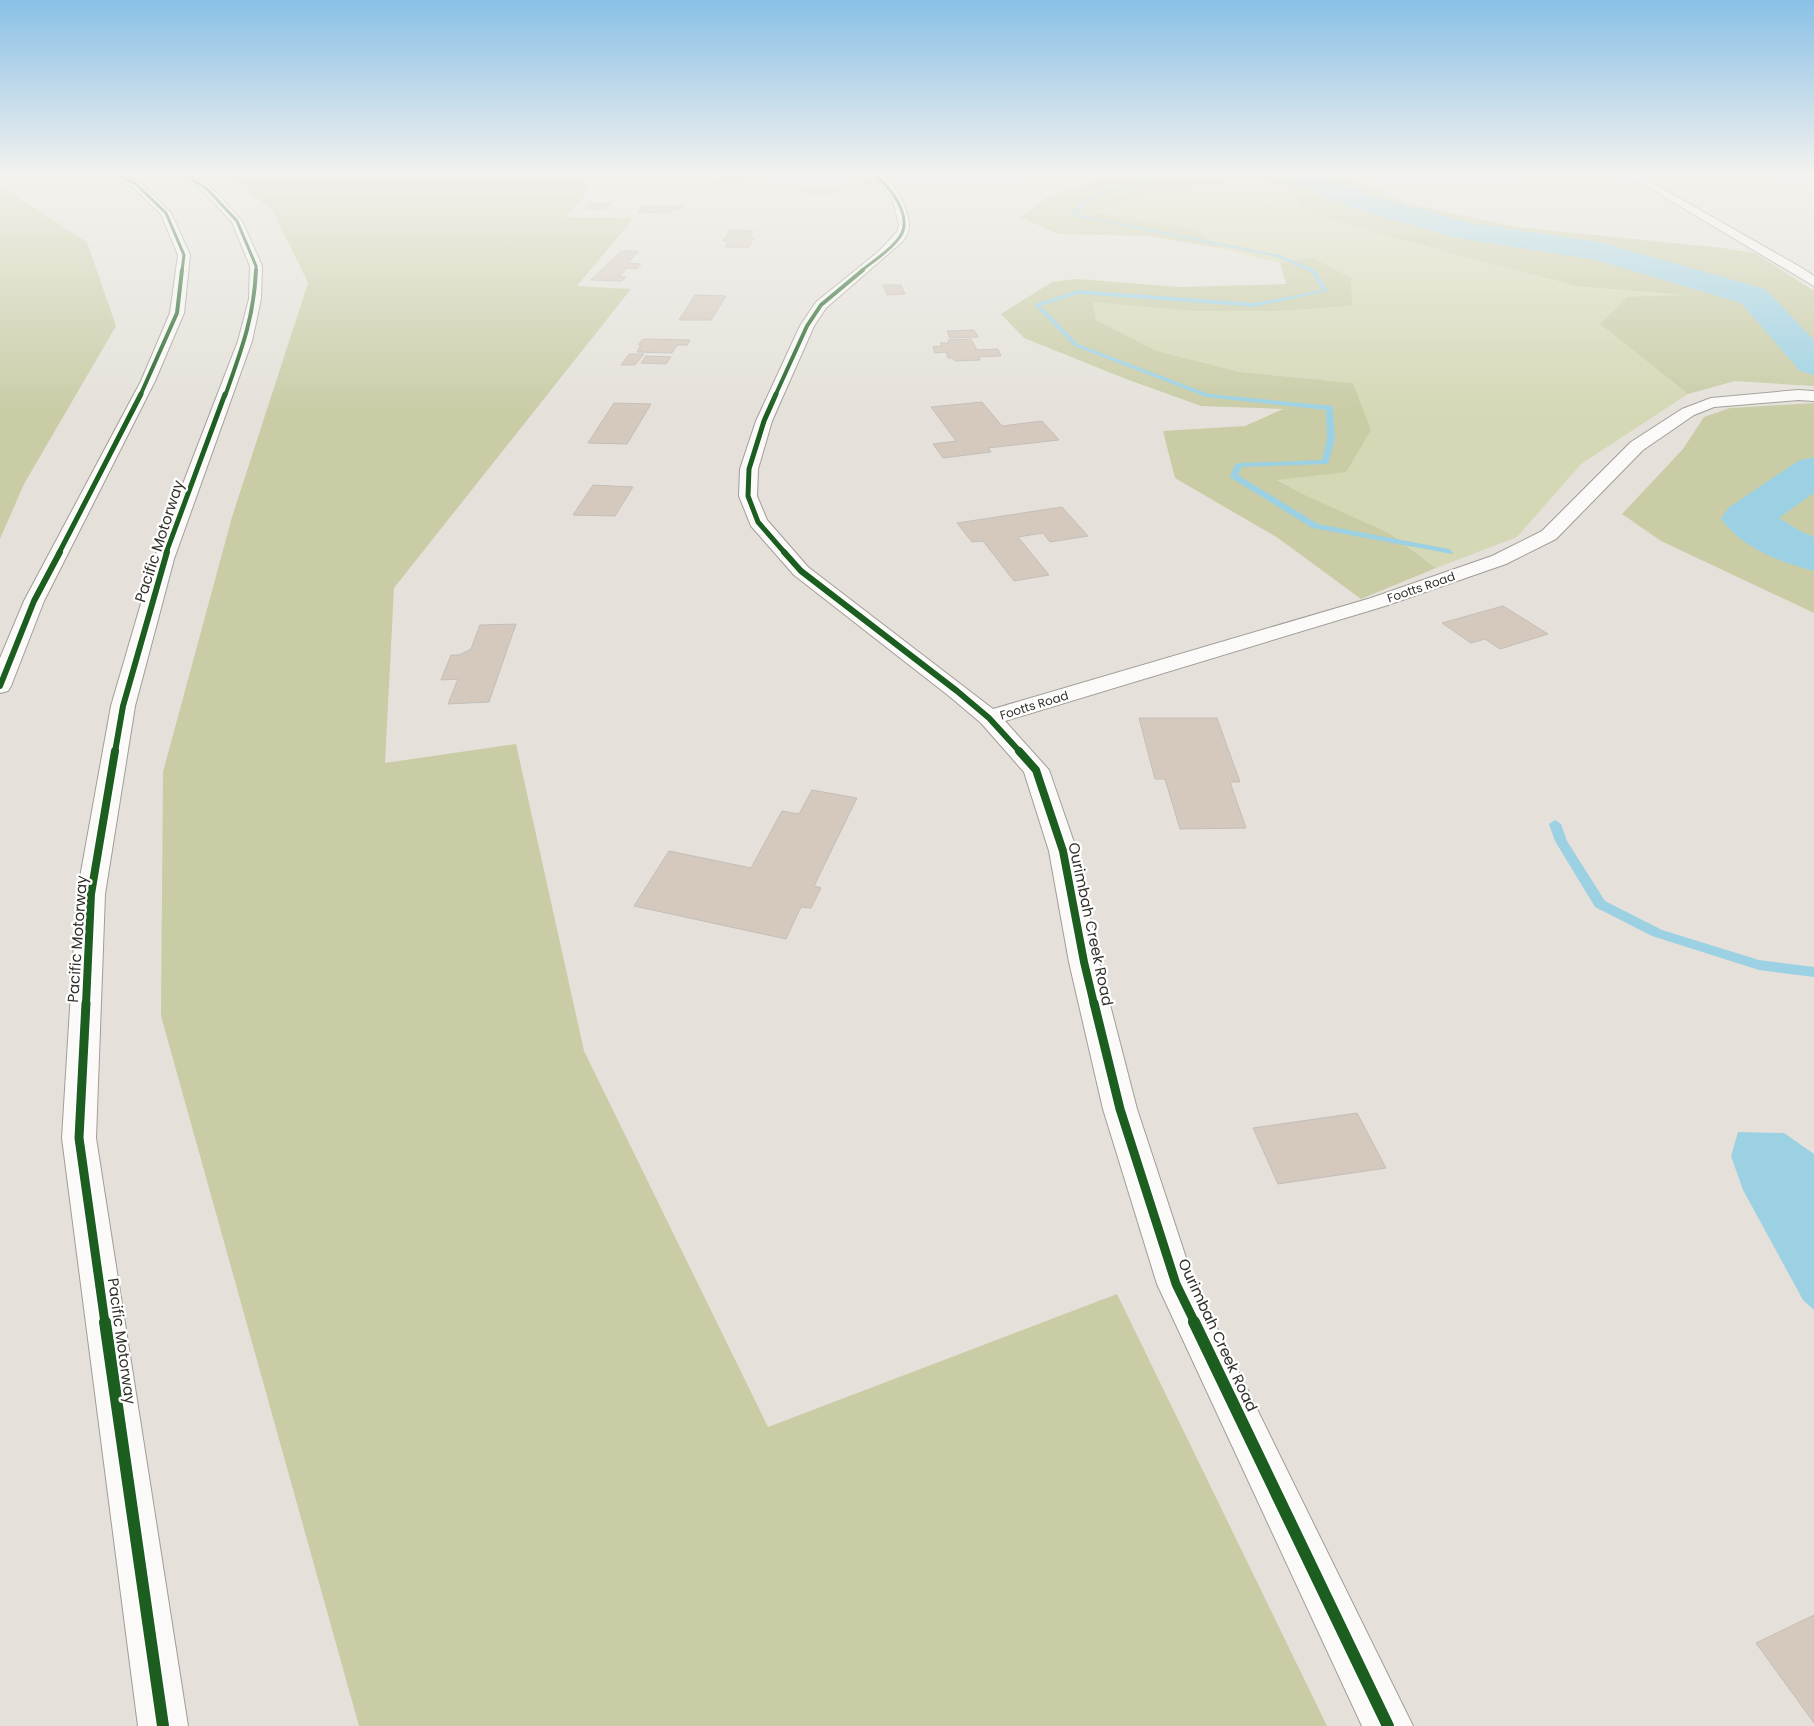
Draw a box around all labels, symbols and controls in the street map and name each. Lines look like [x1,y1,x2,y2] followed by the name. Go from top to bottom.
[129,477,189,605] street label: Pacific Motorway
[1385,567,1457,607] street label: Footts Road
[998,687,1070,723] street label: Footts Road
[1063,840,1119,1008] street label: Ourimbah Creek Road
[62,874,92,1003] street label: Pacific Motorway
[1173,1255,1263,1415] street label: Ourimbah Creek Road
[103,1276,141,1406] street label: Pacific Motorway

